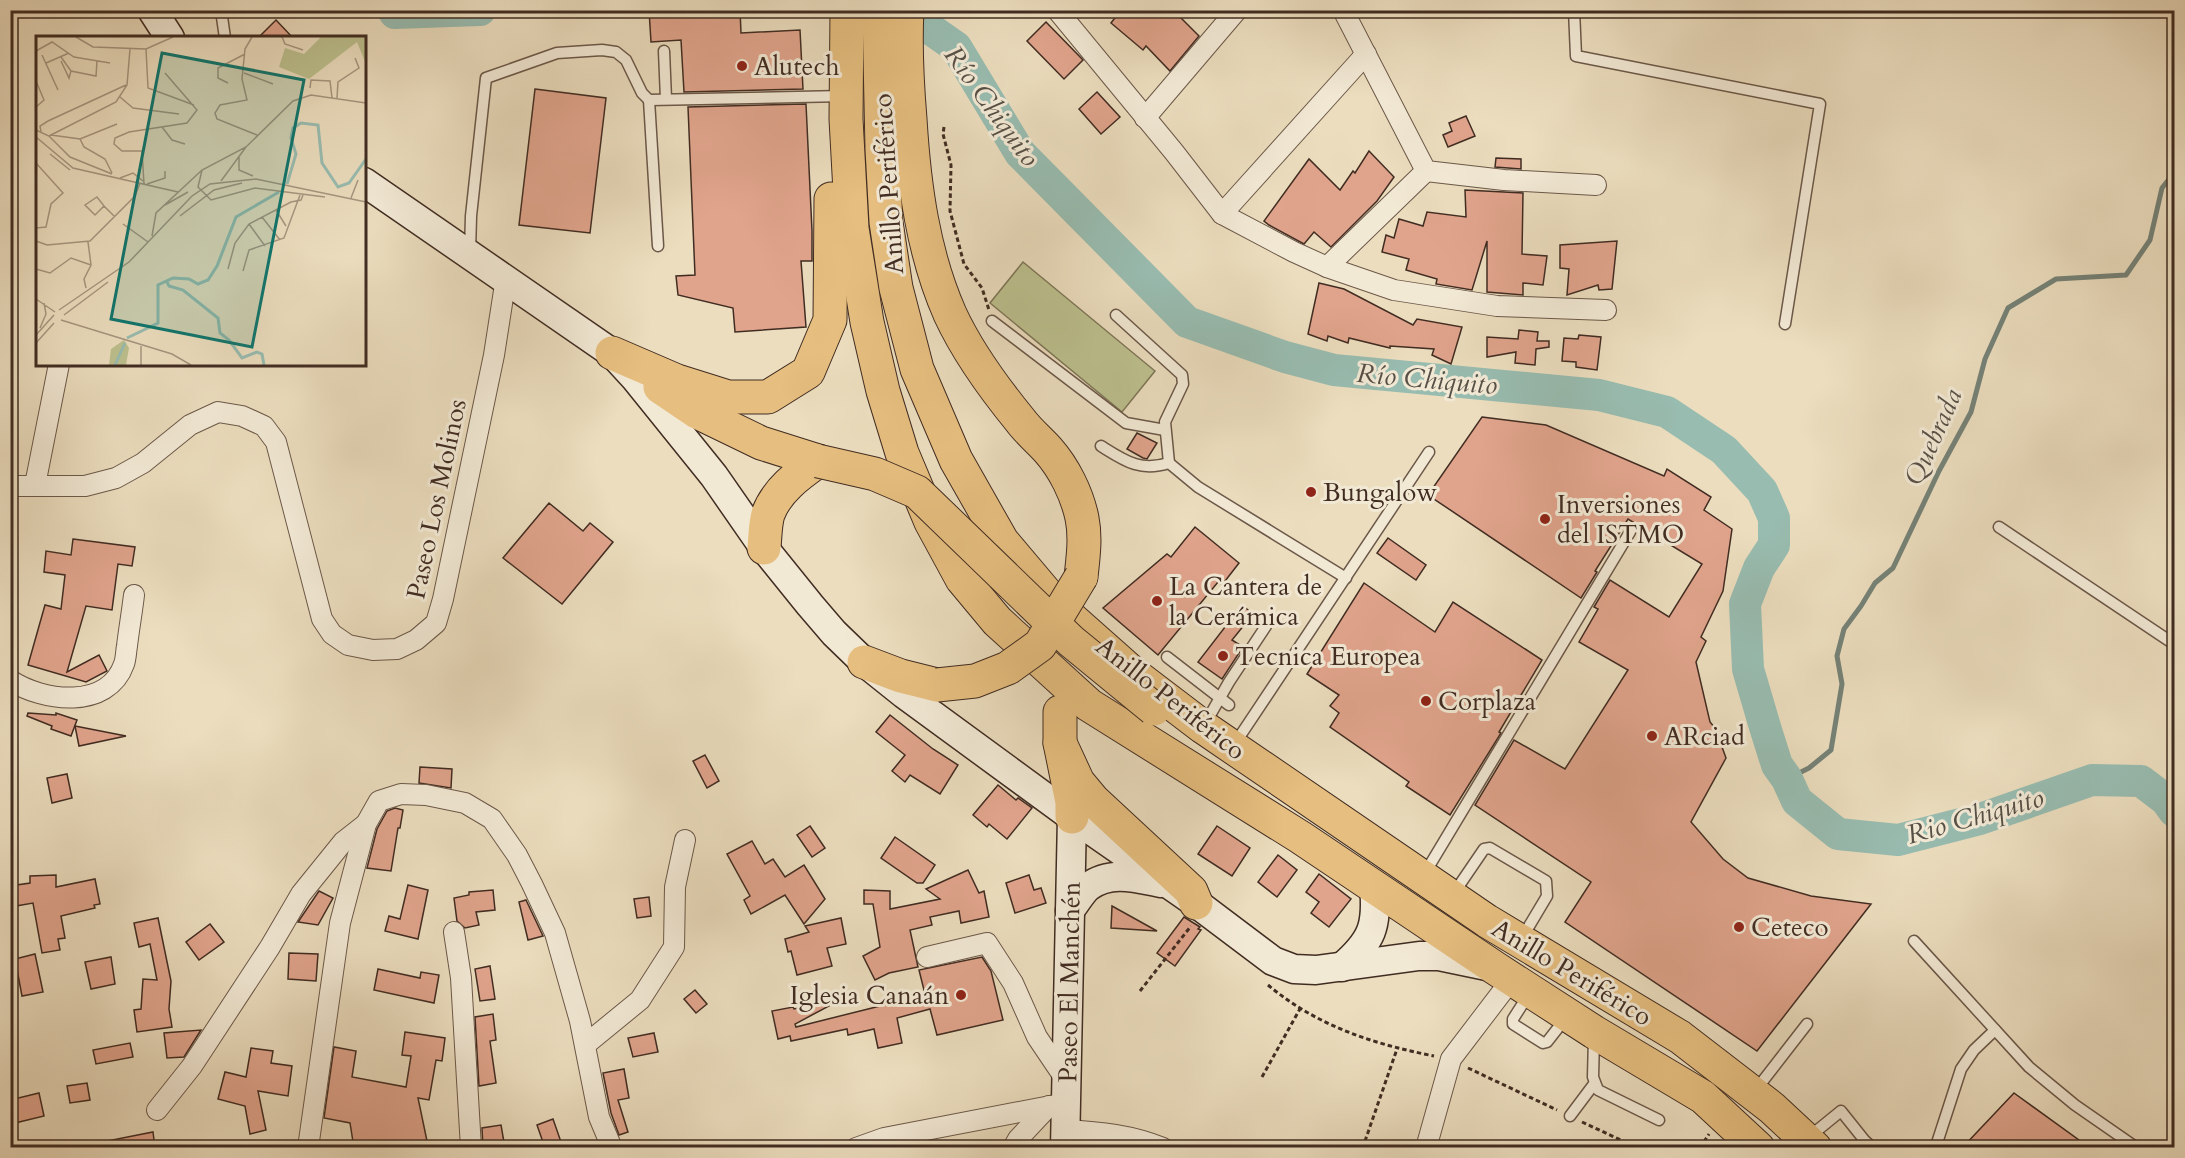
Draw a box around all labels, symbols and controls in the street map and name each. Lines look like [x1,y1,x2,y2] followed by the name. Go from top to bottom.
[36,36,366,366] inset map
[935,38,1048,175] water label: Río Chiquito
[754,49,840,84] place label: Alutech
[735,59,749,73] marker: Alutech
[865,92,912,276] street label: Anillo Periférico
[1355,355,1499,404] water label: Río Chiquito
[1896,383,1971,492] water label: Quebrada
[398,396,475,602] street label: Paseo Los Molinos
[1323,475,1437,510] place label: Bungalow
[1304,485,1318,499] marker: Bungalow
[1557,487,1684,552] place label: Inversiones del ISTMO
[1538,512,1552,526] marker: Inversiones del ISTMO
[1169,569,1322,634] place label: La Cantera de la Cerámica
[1150,594,1164,608] marker: La Cantera de la Cerámica
[1088,629,1253,768] street label: Anillo Periférico
[1235,639,1421,674] place label: Tecnica Europea
[1216,649,1230,663] marker: Tecnica Europea
[1438,684,1536,719] place label: Corplaza
[1419,694,1433,708] marker: Corplaza
[1664,719,1745,754] place label: ARciad
[1645,729,1659,743] marker: ARciad
[1902,779,2048,854] water label: Rio Chiquito
[1050,881,1089,1083] street label: Paseo El Manchén
[1751,910,1829,945] place label: Ceteco
[1485,911,1658,1034] street label: Anillo Periférico
[1732,920,1746,934] marker: Ceteco
[790,978,949,1013] place label: Iglesia Canaán
[954,988,968,1002] marker: Iglesia Canaán

